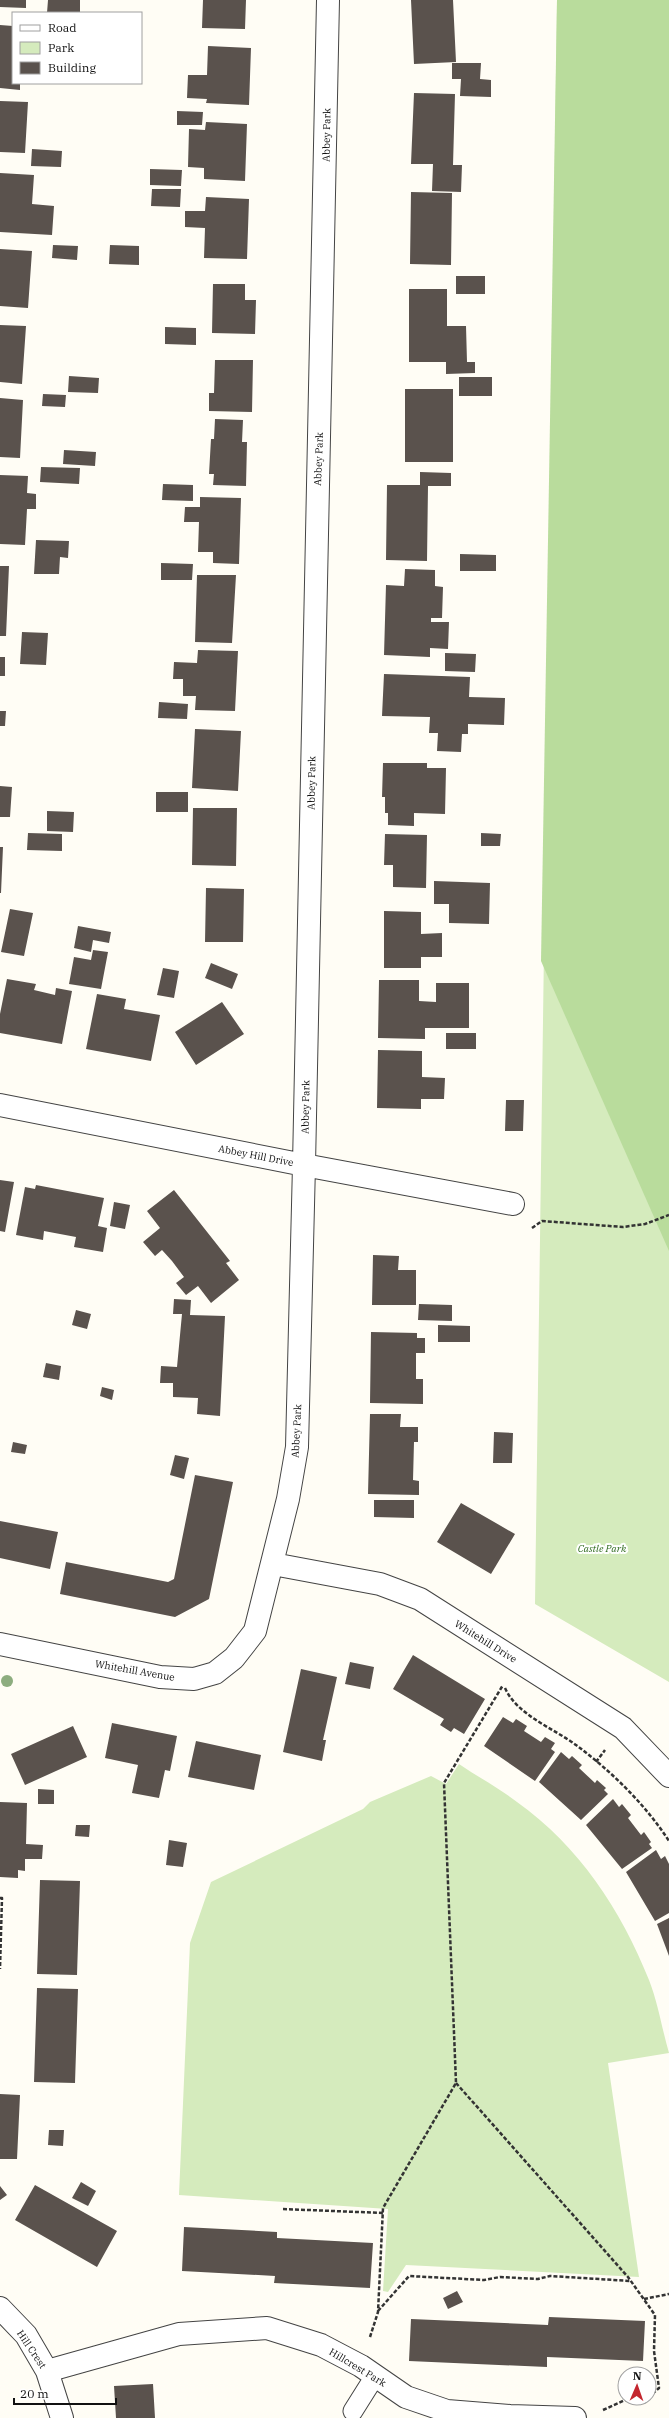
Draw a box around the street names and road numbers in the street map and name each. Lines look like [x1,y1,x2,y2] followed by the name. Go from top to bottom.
[320,108,333,162] street label: Abbey Park
[311,432,326,486] street label: Abbey Park
[305,756,318,810] street label: Abbey Park
[299,1080,312,1134] street label: Abbey Park
[217,1142,295,1169] street label: Abbey Hill Drive
[289,1404,304,1458] street label: Abbey Park
[452,1617,519,1666] street label: Whitehill Drive
[94,1657,176,1684] street label: Whitehill Avenue
[14,2327,49,2371] street label: Hill Crest
[327,2345,389,2390] street label: Hillcrest Park

